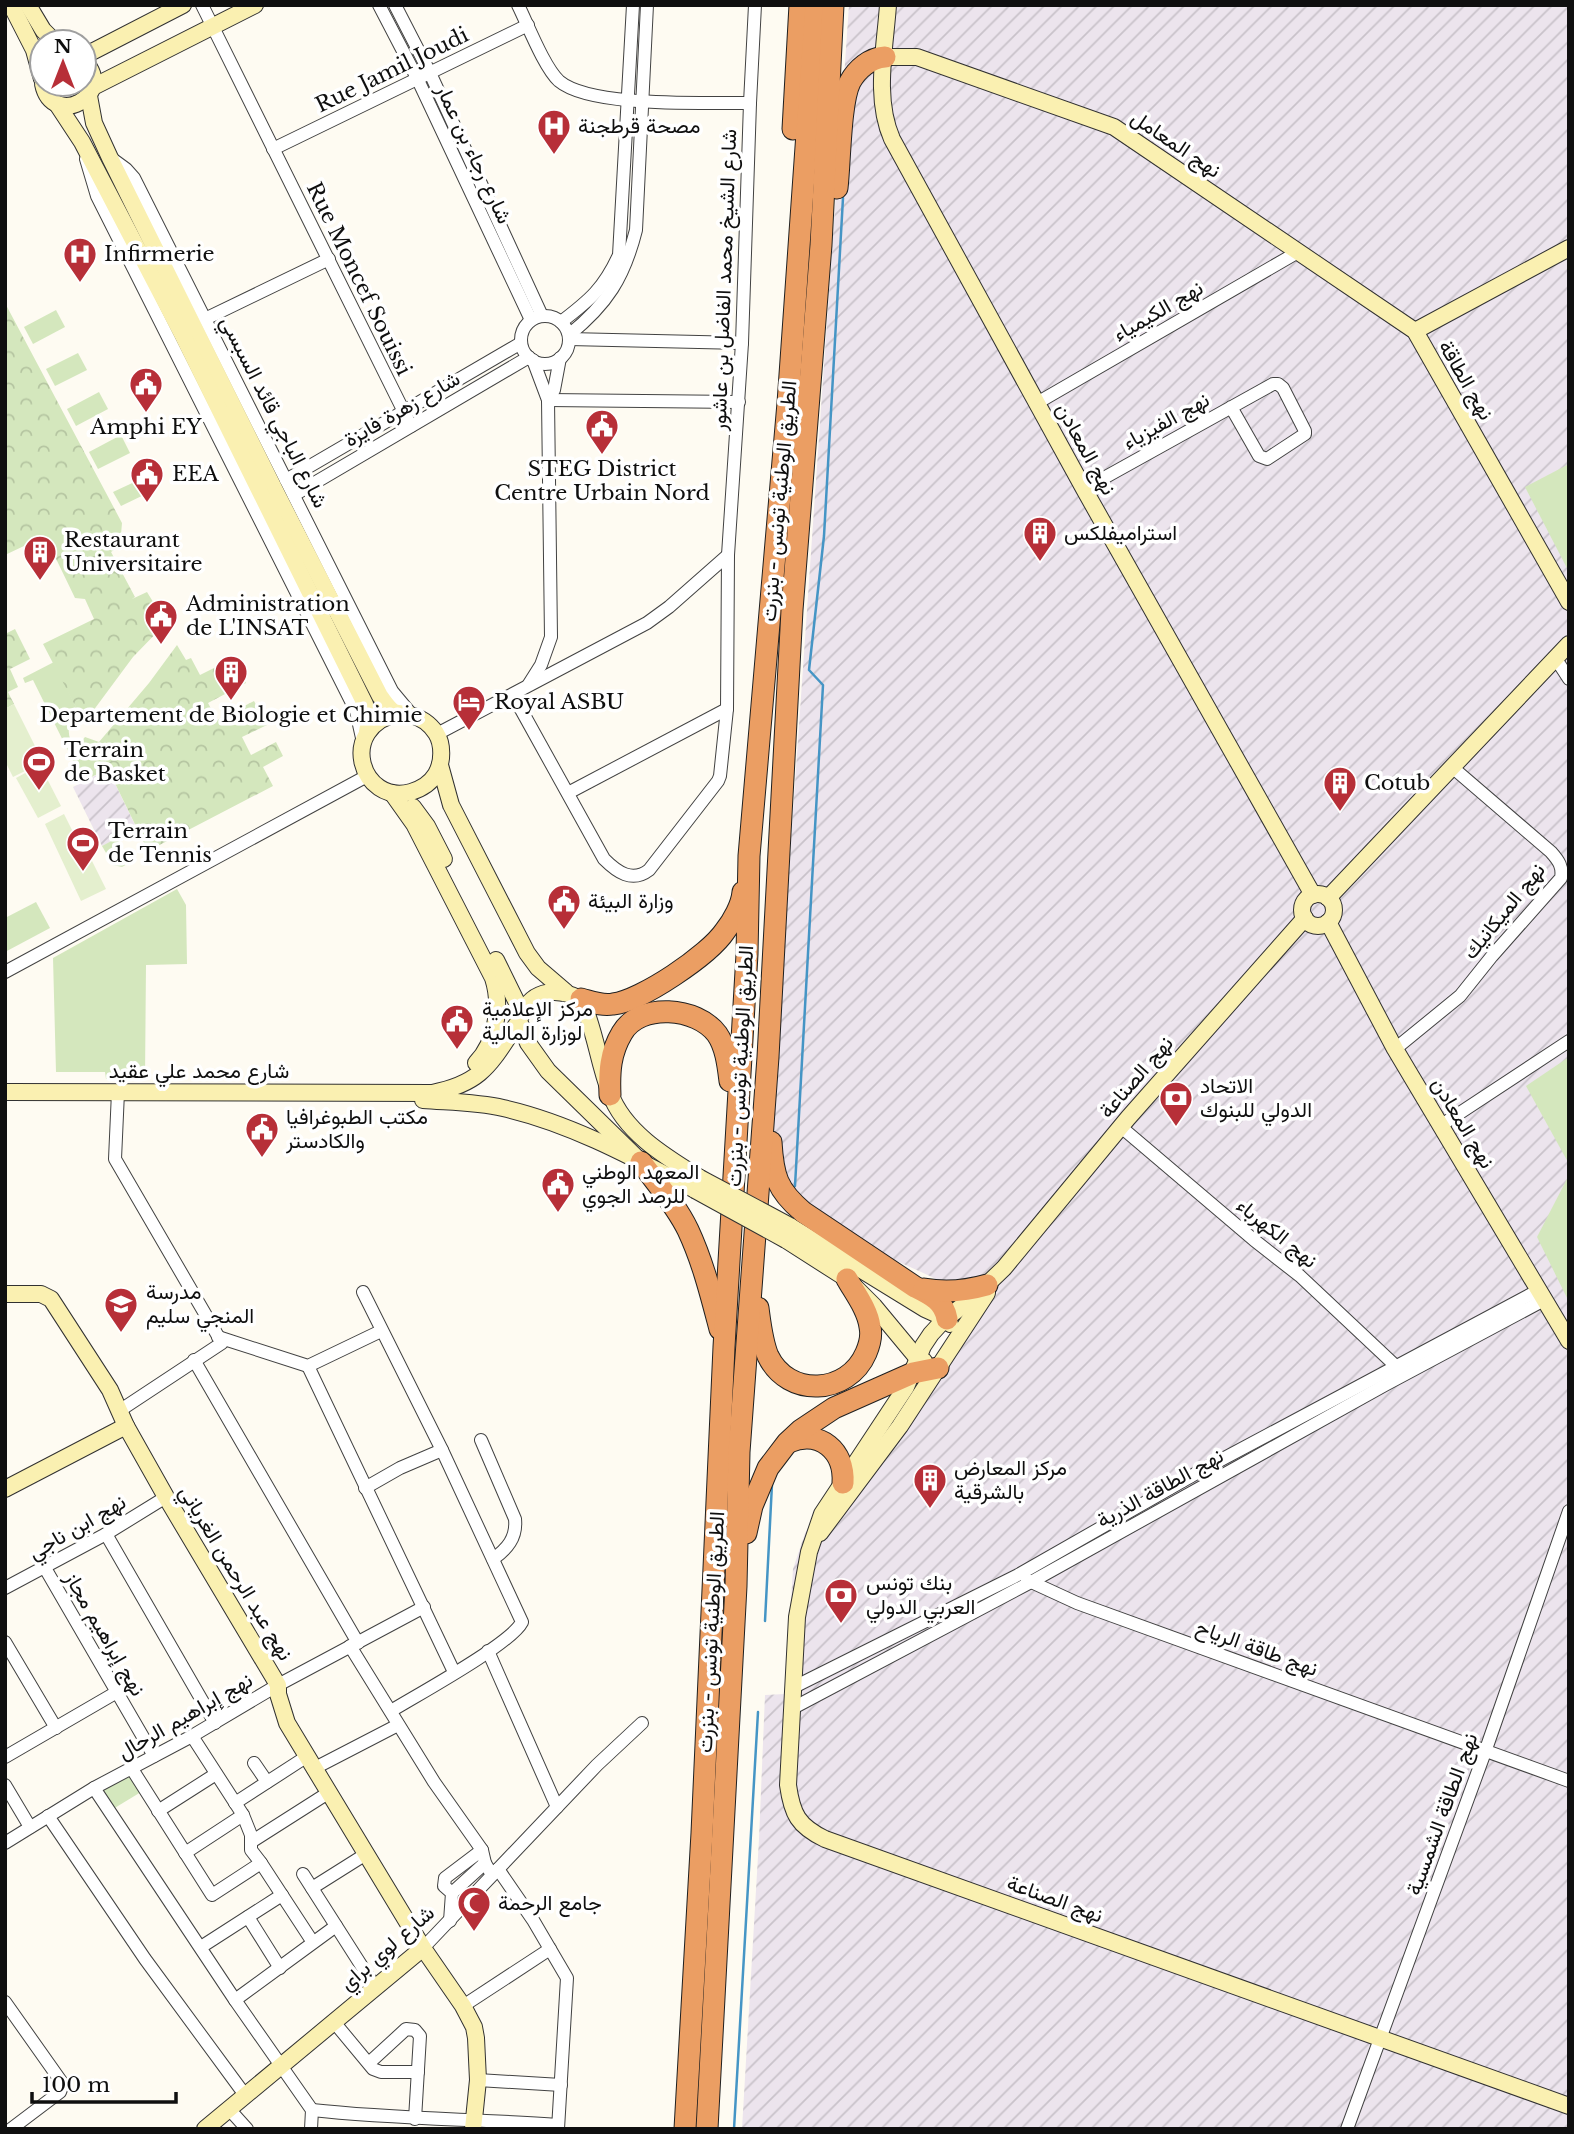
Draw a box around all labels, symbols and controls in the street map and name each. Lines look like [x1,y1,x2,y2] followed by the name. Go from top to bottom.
[311,22,473,118] street label: Rue Jamil Joudi
[28,28,98,98] north arrow
[54,35,72,58] text: N
[429,79,518,228] street label: شارع رجاء بن عمار
[1126,105,1226,184] street label: نهج المعامل
[535,107,573,156] hospital icon: مصحة قرطجنة
[578,113,701,139] place label: مصحة قرطجنة
[706,128,743,433] street label: شارع الشيخ محمد الفاضل بن عاشور
[301,178,417,380] street label: Rue Moncef Souissi
[61,235,99,284] hospital icon: Infirmerie
[104,241,215,267] place label: Infirmerie
[1108,275,1208,348] street label: نهج الكيمياء
[211,312,334,514] street label: شارع الباجي قائد السبسي
[1432,335,1499,425] street label: نهج الطاقة
[127,365,165,414] public building icon: Amphi EY
[340,365,465,453] street label: شارع زهرة فايزة
[756,379,802,623] street label: الطريق الوطنية تونس - بنزرت
[1118,387,1214,456] street label: نهج الفيزياء
[1049,398,1122,500] street label: نهج المعادن
[583,407,621,456] public building icon: STEG District Centre Urbain Nord
[89,414,202,440] place label: Amphi EY
[128,455,166,504] public building icon: EEA
[494,456,710,506] place label: STEG District Centre Urbain Nord
[172,461,219,487] place label: EEA
[1021,514,1059,563] building icon: استراميفلكس
[1064,520,1177,546] place label: استراميفلكس
[64,527,203,577] place label: Restaurant Universitaire
[21,533,59,582] building icon: Restaurant Universitaire
[185,591,350,641] place label: Administration de L'INSAT
[142,597,180,646] public building icon: Administration de L'INSAT
[212,653,250,702] building icon: Departement de Biologie et Chimie
[450,683,488,732] hotel icon: Royal ASBU
[494,689,624,715] place label: Royal ASBU
[39,702,423,728] place label: Departement de Biologie et Chimie
[64,737,166,787] place label: Terrain de Basket
[20,743,58,792] sports icon: Terrain de Basket
[1321,764,1359,813] building icon: Cotub
[1364,770,1430,796] place label: Cotub
[108,818,212,868] place label: Terrain de Tennis
[64,824,102,873] sports icon: Terrain de Tennis
[1457,858,1552,965] street label: نهج الميكانيك
[545,882,583,931] public building icon: وزارة البيئة
[588,888,674,914] place label: وزارة البيئة
[721,944,759,1188] street label: الطريق الوطنية تونس - بنزرت
[482,996,593,1046] place label: مركز الإعلامية لوزارة المالية
[438,1002,476,1051] public building icon: مركز الإعلامية لوزارة المالية
[1093,1031,1179,1124] street label: نهج الصناعة
[109,1058,289,1088] street label: شارع محمد علي عقيد
[1200,1073,1312,1127] place label: الاتحاد الدولي للبنوك
[1425,1073,1500,1174] street label: نهج المعادن
[1157,1079,1195,1128] bank icon: الاتحاد الدولي للبنوك
[285,1104,428,1154] place label: مكتب الطبوغرافيا والكادستر
[243,1110,281,1159] public building icon: مكتب الطبوغرافيا والكادستر
[582,1159,699,1213] place label: المعهد الوطني للرصد الجوي
[539,1165,577,1214] public building icon: المعهد الوطني للرصد الجوي
[1231,1192,1323,1274] street label: نهج الكهرباء
[146,1279,254,1333] place label: مدرسة المنجي سليم
[102,1285,140,1334] school or university icon: مدرسة المنجي سليم
[1092,1443,1228,1534] street label: نهج الطاقة الذرية
[954,1455,1067,1505] place label: مركز المعارض بالشرقية
[911,1461,949,1510] building icon: مركز المعارض بالشرقية
[170,1481,299,1667] street label: نهج عبد الرحمن الغرياني
[24,1489,132,1569] street label: نهج ابن ناجي
[692,1510,730,1754] street label: الطريق الوطنية تونس - بنزرت
[58,1566,151,1701] street label: نهج إبراهيم مجاز
[866,1570,975,1624] place label: بنك تونس العربي الدولي
[822,1576,860,1625] bank icon: بنك تونس العربي الدولي
[1192,1614,1321,1683] street label: نهج طاقة الرياح
[113,1667,258,1766] street label: نهج إبراهيم الرحال
[1401,1729,1484,1899] street label: نهج الطاقة الشمسية
[1003,1870,1107,1929] street label: نهج الصناعة
[455,1884,493,1933] mosque icon: جامع الرحمة
[498,1890,602,1917] place label: جامع الرحمة
[334,1900,442,1999] street label: شارع لوي براي
[32,2060,175,2104] scale bar
[42,2072,110,2098] text: 100 m

